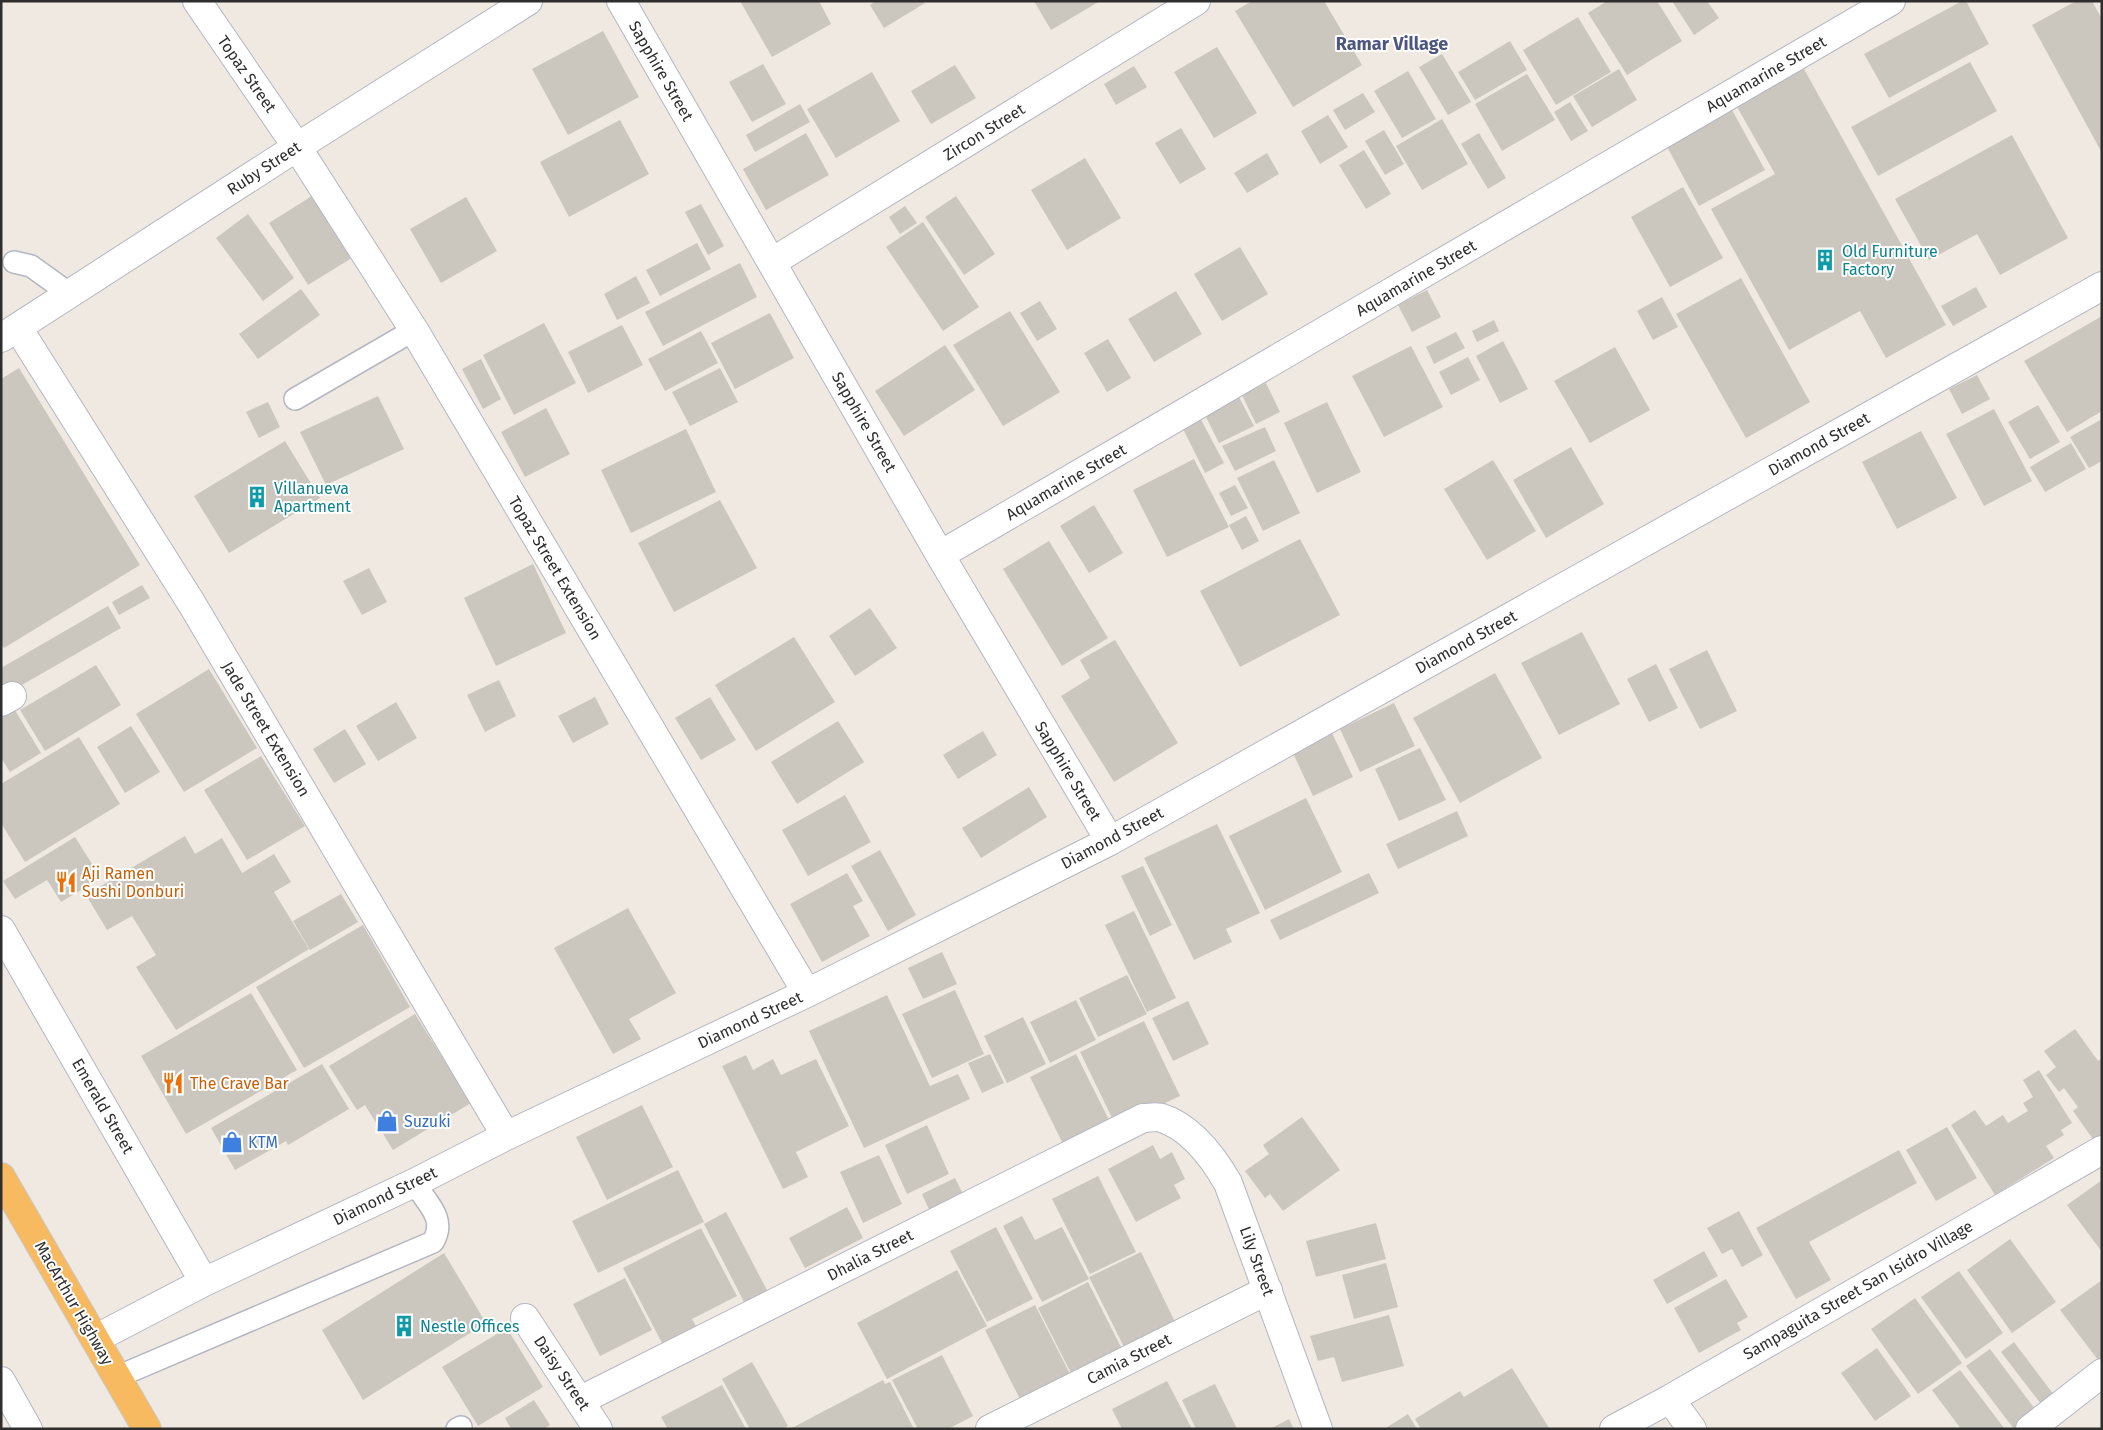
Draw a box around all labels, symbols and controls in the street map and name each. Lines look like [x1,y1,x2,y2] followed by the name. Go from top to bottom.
[625,18,697,125] street label: Sapphire Street
[214,32,281,116] street label: Topaz Street
[1703,32,1830,116] street label: Aquamarine Street
[1336,33,1448,55] district label: Ramar Village
[940,99,1028,165] street label: Zircon Street
[224,137,305,199] street label: Ruby Street
[1353,236,1480,320] street label: Aquamarine Street
[1842,242,1938,279] place label: Old Furniture Factory
[1812,247,1838,273] building icon: Old Furniture Factory
[828,369,900,476] street label: Sapphire Street
[1765,408,1873,480] street label: Diamond Street
[1003,440,1130,524] street label: Aquamarine Street
[274,479,351,516] place label: Villanueva Apartment
[244,484,270,510] building icon: Villanueva Apartment
[505,493,605,643] street label: Topaz Street Extension
[1412,606,1520,678] street label: Diamond Street
[218,658,314,800] street label: Jade Street Extension
[1031,718,1105,824] street label: Sapphire Street
[1058,803,1167,873] street label: Diamond Street
[82,864,184,901] place label: Aji Ramen Sushi Donburi
[53,869,79,895] restaurant icon: Aji Ramen Sushi Donburi
[695,987,805,1053] street label: Diamond Street
[68,1055,138,1157] street label: Emerald Street
[160,1070,186,1096] restaurant icon: The Crave Bar
[190,1074,290,1093] place label: The Crave Bar
[374,1108,400,1134] shop icon: Suzuki
[404,1112,451,1131] place label: Suzuki
[219,1129,245,1155] shop icon: KTM
[248,1133,278,1152] place label: KTM
[330,1163,440,1229] street label: Diamond Street
[1740,1216,1976,1364] street label: Sampaguita Street San Isidro Village
[1236,1224,1278,1299] street label: Lily Street
[824,1225,916,1285] street label: Dhalia Street
[31,1238,117,1368] street label: MacArthur Highway
[391,1313,417,1339] building icon: Nestle Offices
[420,1317,519,1336] place label: Nestle Offices
[1084,1330,1175,1388] street label: Camia Street
[530,1332,594,1414] street label: Daisy Street

